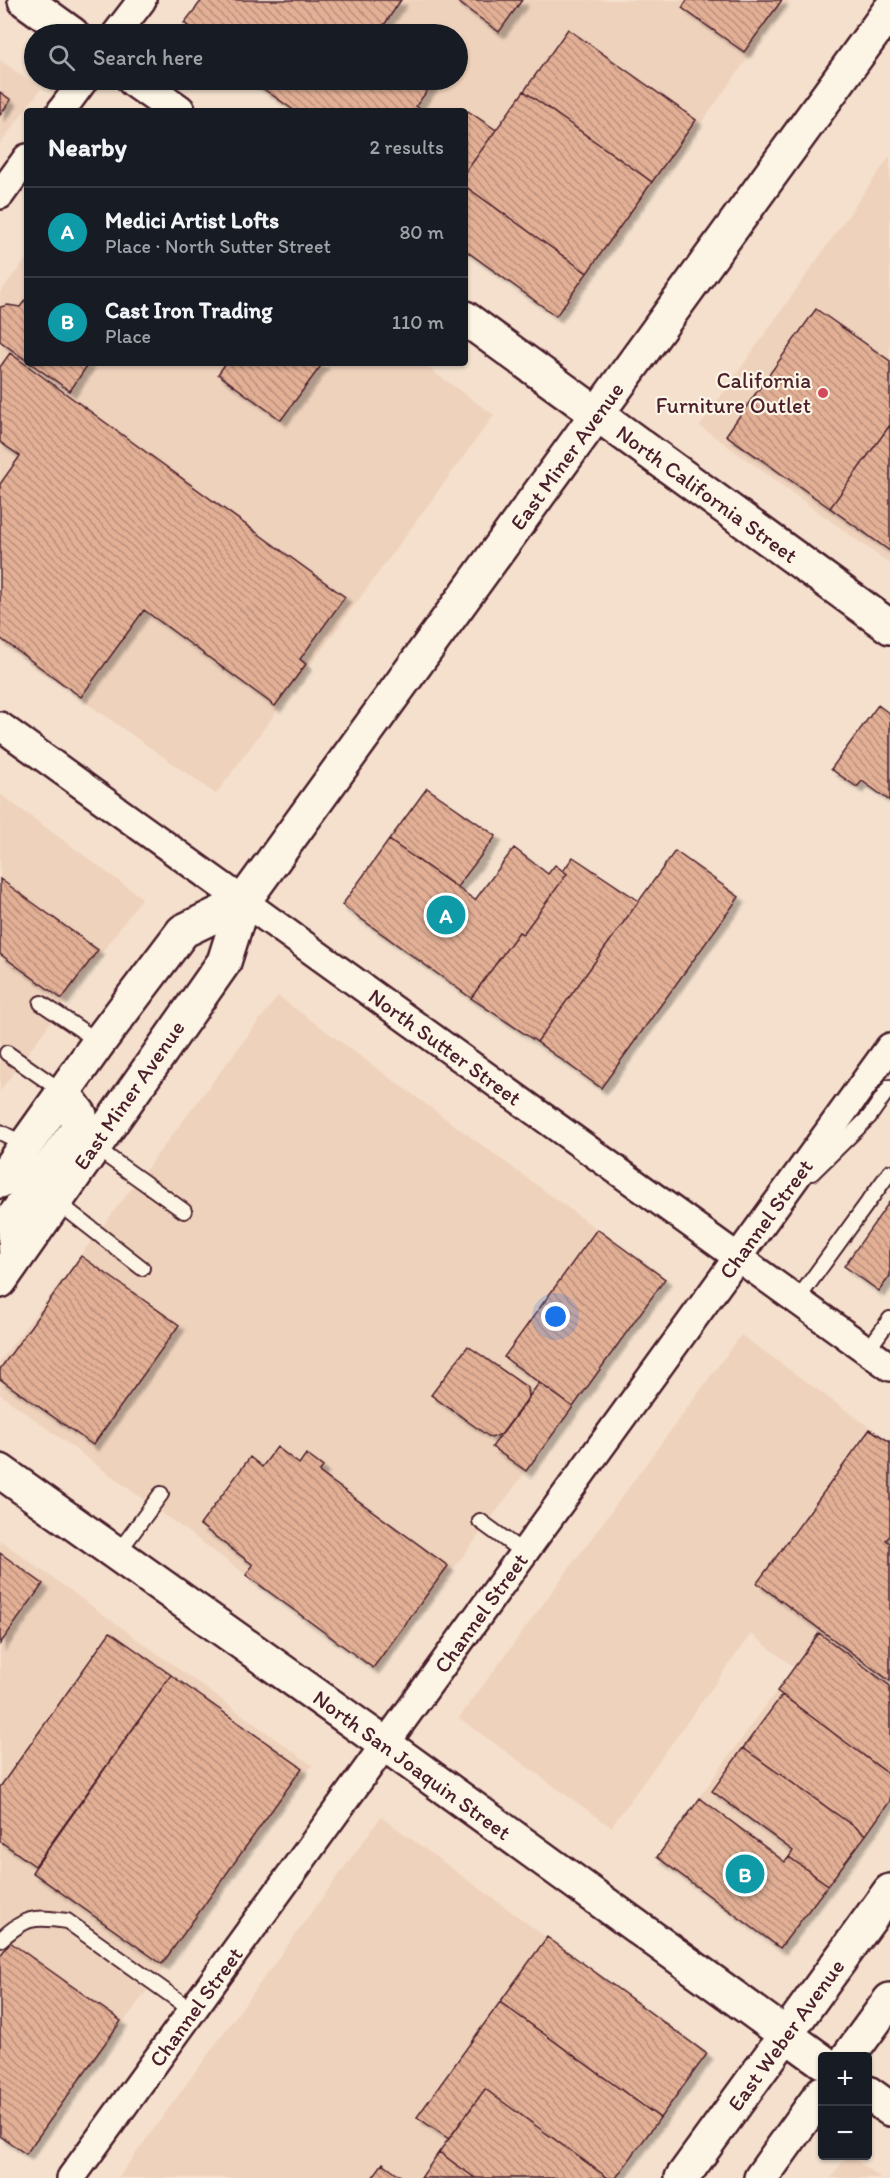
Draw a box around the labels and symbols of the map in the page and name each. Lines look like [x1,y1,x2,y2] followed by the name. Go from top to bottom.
[656,367,811,419] place label: California Furniture Outlet
[504,377,630,535] street label: East Miner Avenue
[816,386,830,400] marker: California Furniture Outlet
[611,419,803,569] street label: North California Street
[426,892,466,938] pin: A
[363,982,527,1112] street label: North Sutter Street
[67,1015,191,1175] street label: East Miner Avenue
[713,1154,819,1284] street label: Channel Street
[541,1302,570,1331] your location
[428,1548,534,1678] street label: Channel Street
[308,1684,516,1846] street label: North San Joaquin Street
[726,1852,764,1896] pin: B
[143,1942,249,2072] street label: Channel Street
[722,1954,850,2116] street label: East Weber Avenue

